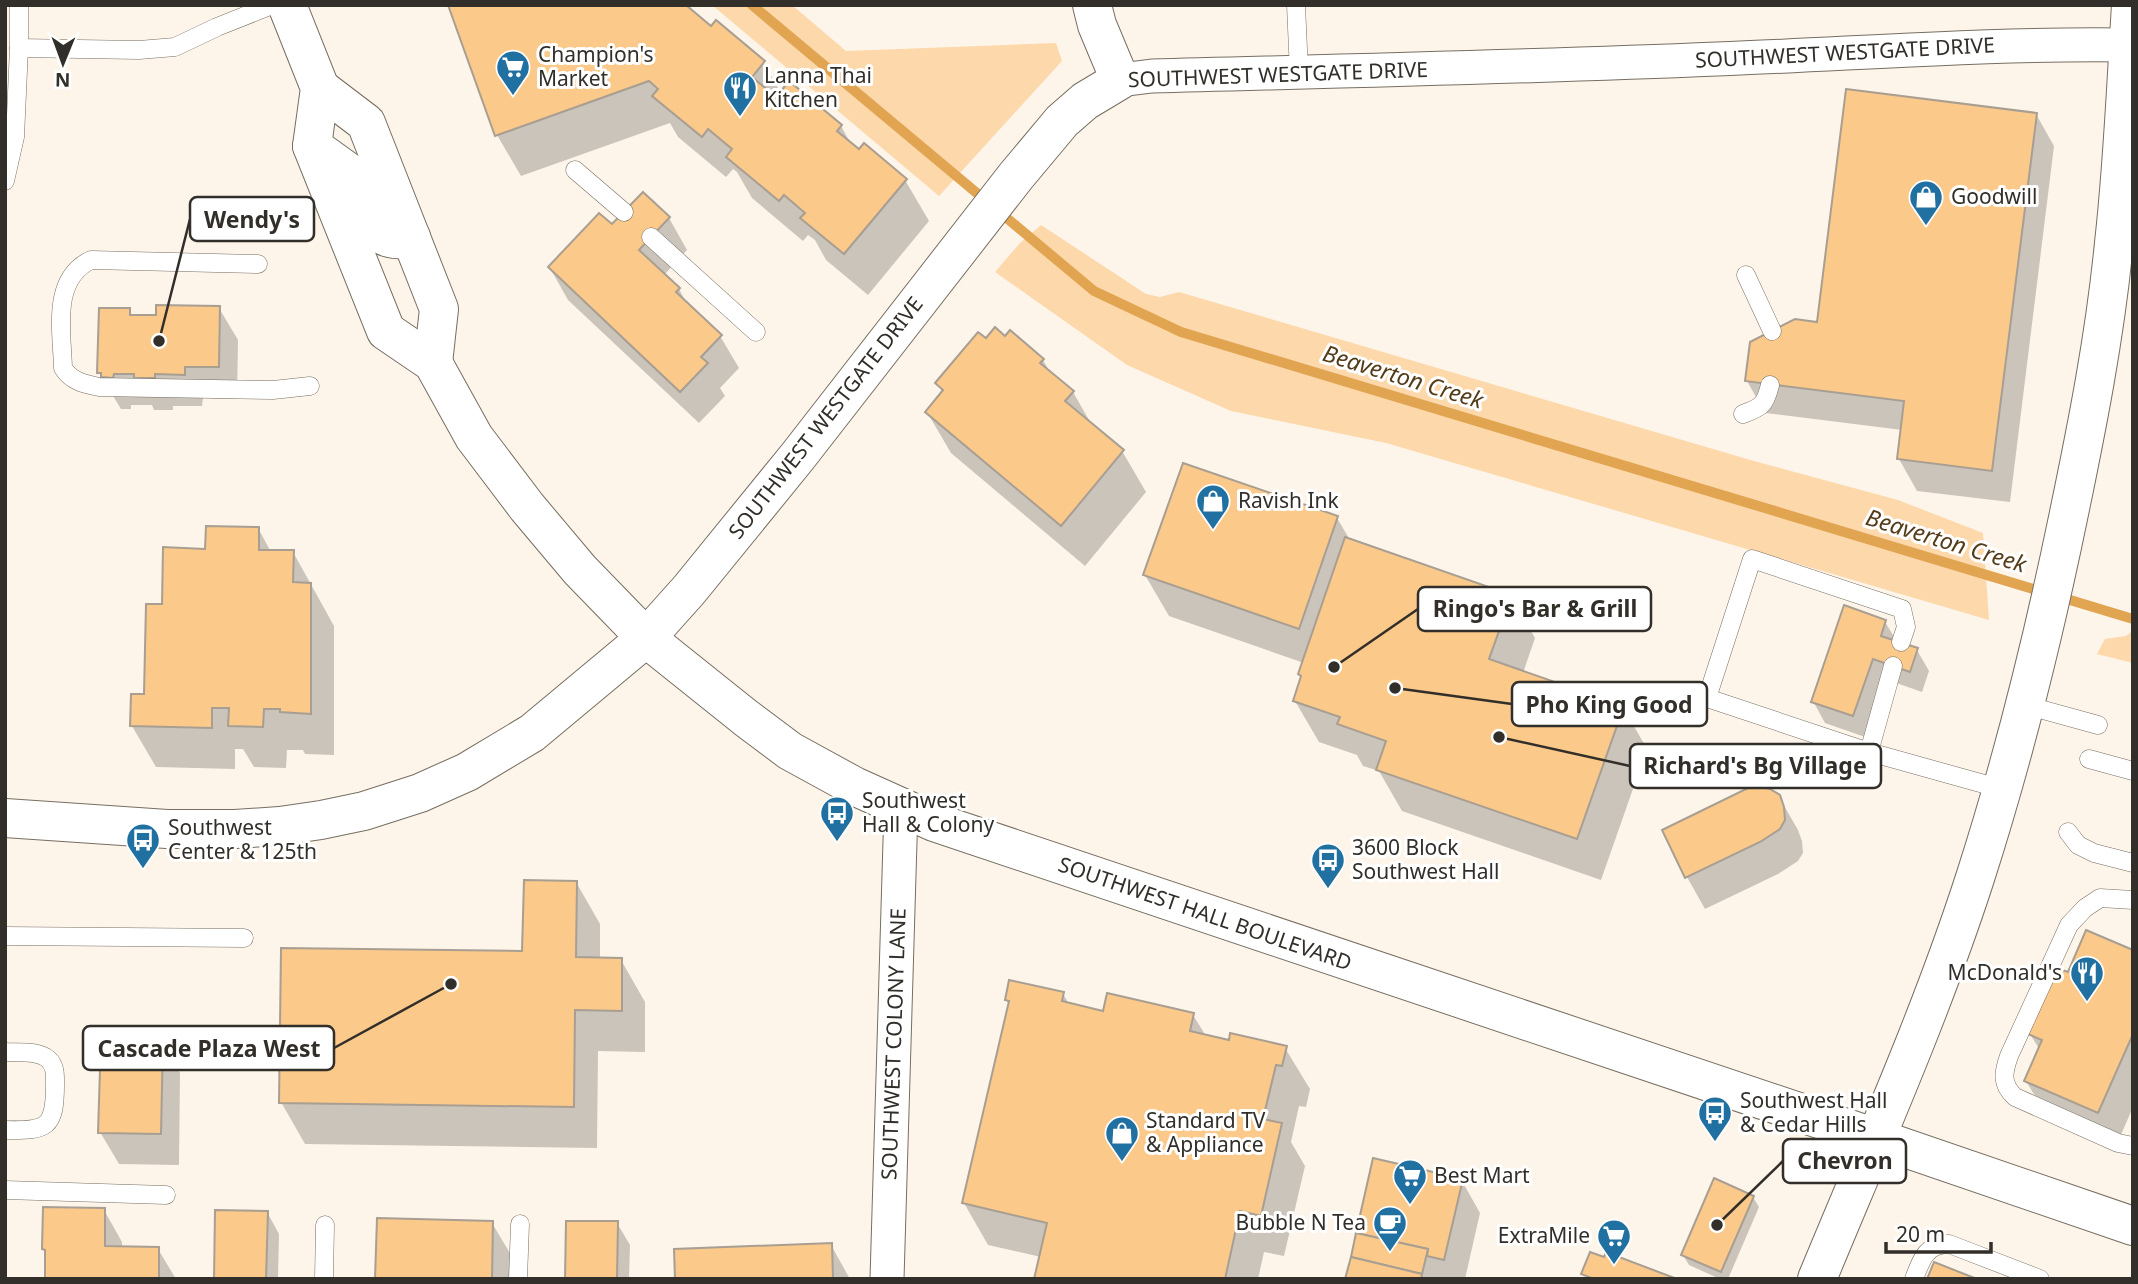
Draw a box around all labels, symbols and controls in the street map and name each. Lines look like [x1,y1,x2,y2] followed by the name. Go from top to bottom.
[28,28,98,98] north arrow
[1694,30,1996,74] street label: SOUTHWEST WESTGATE DRIVE
[538,40,654,92] place label: Champion's Market
[494,48,532,97] supermarket icon: Champion's Market
[1127,55,1428,93] street label: SOUTHWEST WESTGATE DRIVE
[764,61,872,113] place label: Lanna Thai Kitchen
[55,67,71,93] text: N
[721,69,759,118] restaurant icon: Lanna Thai Kitchen
[1907,178,1945,227] shop icon: Goodwill
[1951,182,2037,210] place label: Goodwill
[190,197,314,241] callout: Wendy's
[204,203,300,235] text: Wendy's
[722,290,929,544] street label: SOUTHWEST WESTGATE DRIVE
[1319,336,1489,416] water label: Beaverton Creek
[1194,482,1232,531] shop icon: Ravish Ink
[1238,486,1340,514] place label: Ravish Ink
[1862,500,2032,580] water label: Beaverton Creek
[1418,587,1651,631] callout: Ringo's Bar & Grill
[1433,592,1637,624] text: Ringo's Bar & Grill
[1512,682,1707,726] callout: Pho King Good
[1525,688,1693,720] text: Pho King Good
[1630,744,1881,788] callout: Richard's Bg Village
[1643,749,1867,781] text: Richard's Bg Village
[862,786,995,838] place label: Southwest Hall & Colony
[818,794,856,843] bus stop icon: Southwest Hall & Colony
[168,813,317,865] place label: Southwest Center & 125th
[124,821,162,870] bus stop icon: Southwest Center & 125th
[1352,833,1499,885] place label: 3600 Block Southwest Hall
[1309,841,1347,890] bus stop icon: 3600 Block Southwest Hall
[1055,850,1356,977] street label: SOUTHWEST HALL BOULEVARD
[874,908,912,1180] street label: SOUTHWEST COLONY LANE
[2068,954,2106,1003] restaurant icon: McDonald's
[1948,958,2062,986] place label: McDonald's
[83,1026,334,1070] callout: Cascade Plaza West
[97,1032,321,1064] text: Cascade Plaza West
[1740,1086,1887,1138] place label: Southwest Hall & Cedar Hills
[1696,1094,1734,1143] bus stop icon: Southwest Hall & Cedar Hills
[1146,1106,1266,1158] place label: Standard TV & Appliance
[1103,1114,1141,1163] shop icon: Standard TV & Appliance
[1783,1139,1906,1183] callout: Chevron
[1797,1144,1893,1176] text: Chevron
[1391,1157,1429,1206] supermarket icon: Best Mart
[1434,1161,1530,1189] place label: Best Mart
[1371,1204,1409,1253] cafe icon: Bubble N Tea
[1236,1208,1366,1236] place label: Bubble N Tea
[1886,1210,1991,1254] scale bar
[1595,1217,1633,1266] supermarket icon: ExtraMile
[1896,1220,1945,1248] text: 20 m
[1498,1221,1590,1249] place label: ExtraMile

